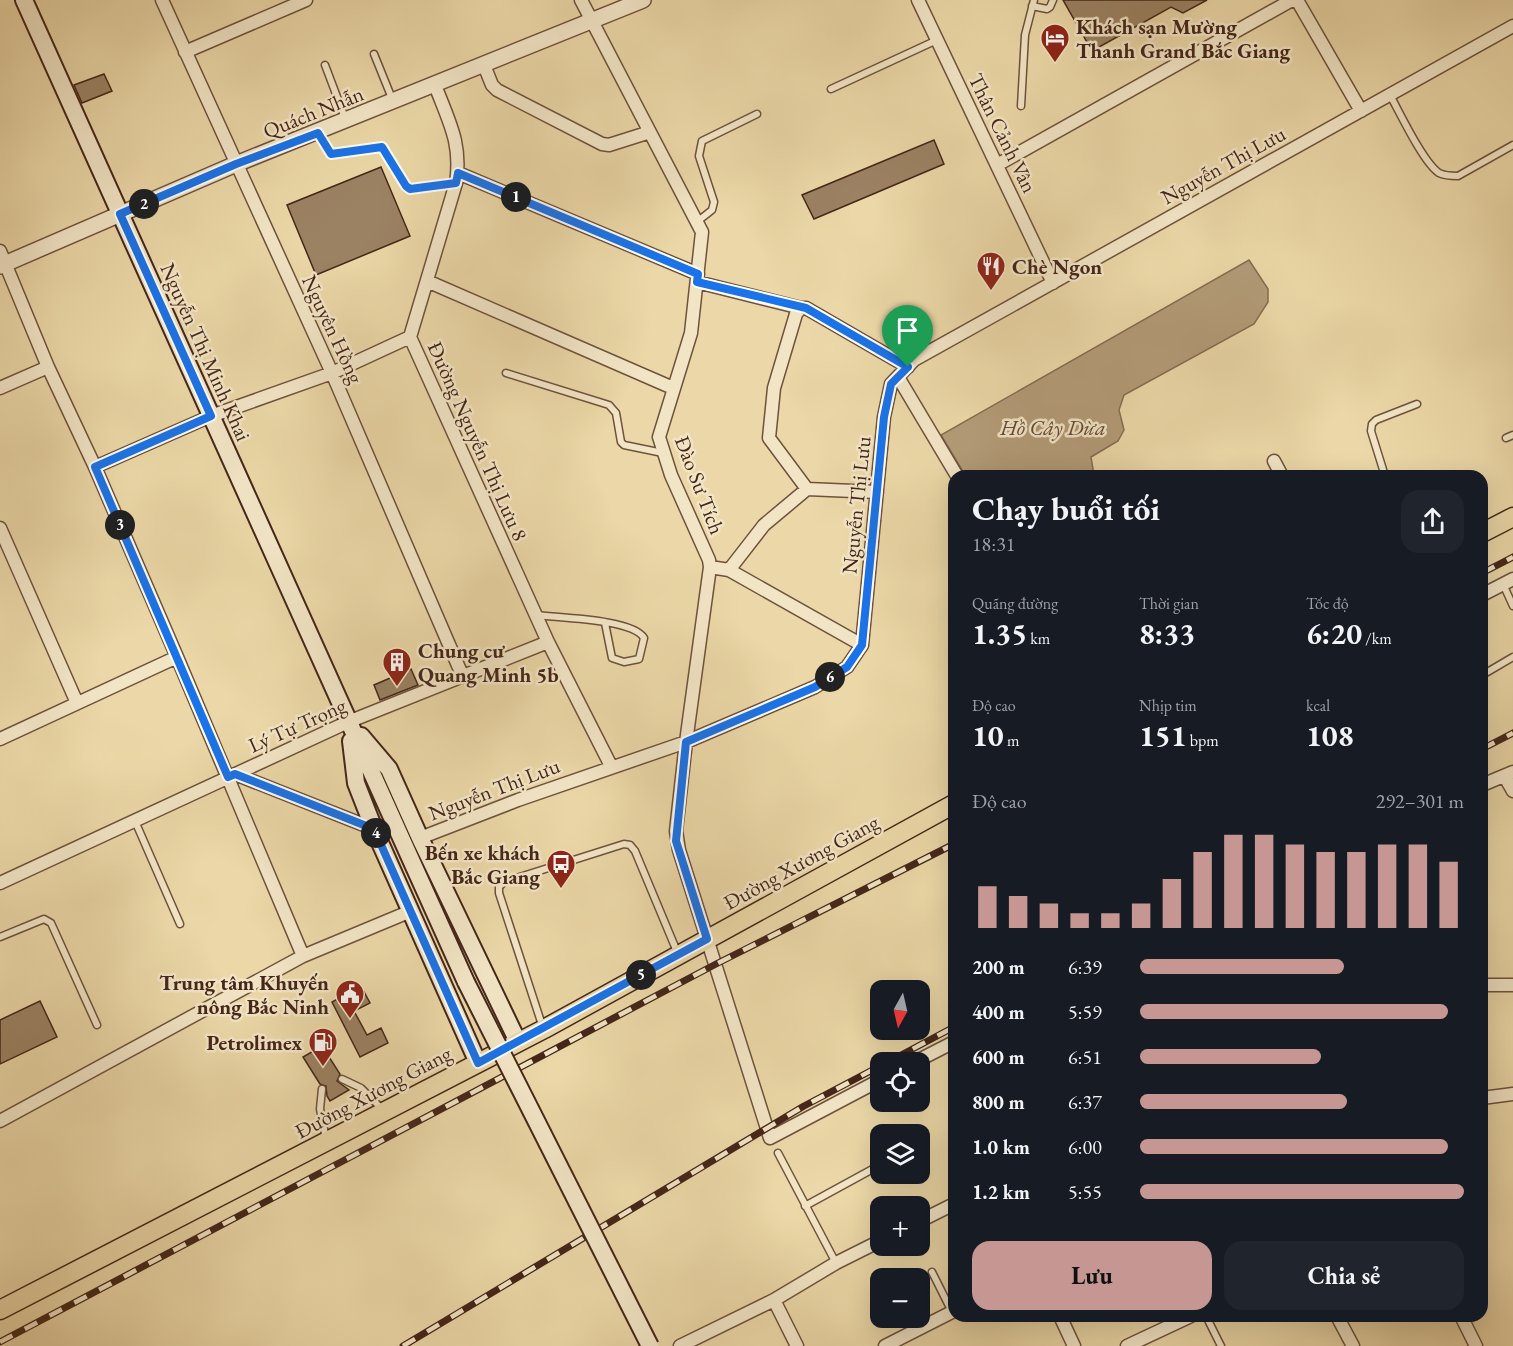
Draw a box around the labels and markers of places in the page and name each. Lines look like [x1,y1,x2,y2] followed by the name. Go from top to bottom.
[1076,13,1291,64] place label: Khách sạn Mường Thanh Grand Bắc Giang
[1039,22,1071,64] hotel icon: Khách sạn Mường Thanh Grand Bắc Giang
[501,182,531,212] pin: 1
[129,189,159,219] pin: 2
[975,250,1007,292] restaurant icon: Chè Ngon
[1012,253,1102,280] place label: Chè Ngon
[882,305,933,367] pin
[105,510,135,540] pin: 3
[418,637,559,688] place label: Chung cư Quang Minh 5b
[381,646,413,688] building icon: Chung cư Quang Minh 5b
[815,662,845,692] pin: 6
[361,818,391,848] pin: 4
[425,839,540,890] place label: Bến xe khách Bắc Giang
[545,848,577,890] bus stop icon: Bến xe khách Bắc Giang
[626,960,656,990] pin: 5
[159,969,329,1020] place label: Trung tâm Khuyến nông Bắc Ninh
[334,978,366,1020] public building icon: Trung tâm Khuyến nông Bắc Ninh
[307,1026,339,1068] fuel station icon: Petrolimex
[206,1029,302,1056] place label: Petrolimex

